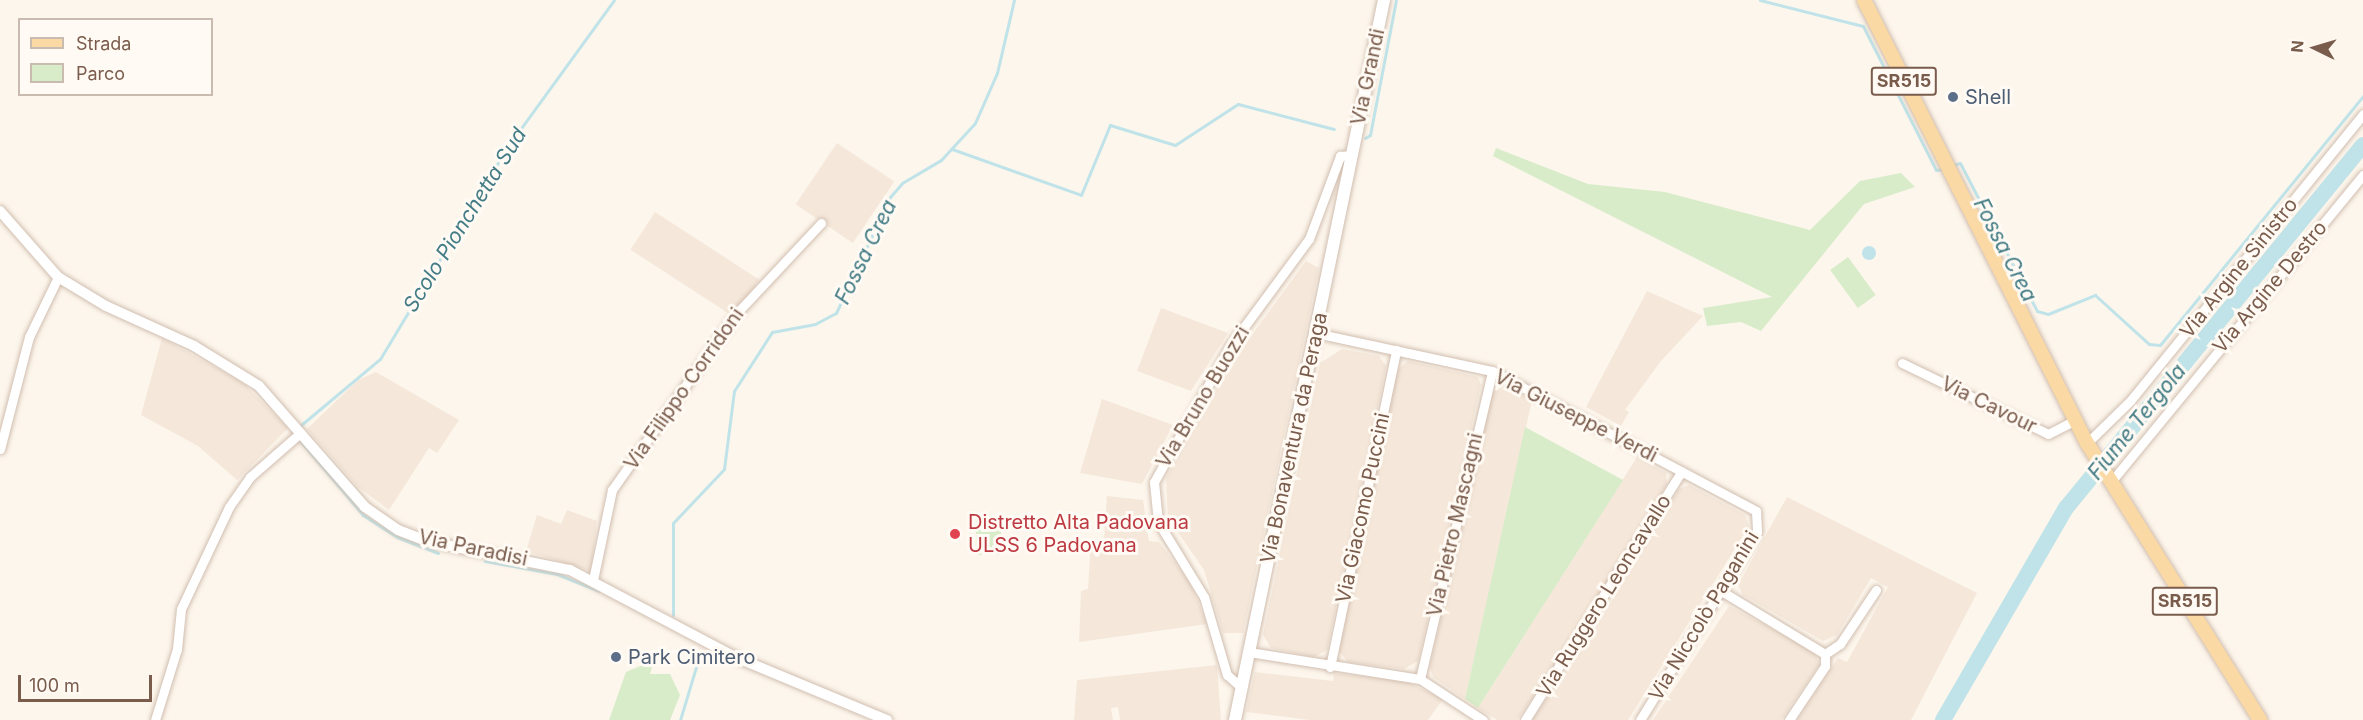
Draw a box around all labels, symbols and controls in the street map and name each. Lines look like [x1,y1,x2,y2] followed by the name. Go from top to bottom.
[18,18,213,96] legend
[2285,18,2345,78] north arrow
[1346,27,1390,127] street label: Via Grandi
[76,33,131,54] text: Strada
[2287,39,2308,53] text: N
[76,63,125,84] text: Parco
[1870,66,1938,96] road number: SR515
[1965,85,2011,109] place label: Shell
[1946,90,1960,104] marker: Shell
[398,123,532,317] water label: Scolo Pionchetta Sud
[2175,193,2303,343] street label: Via Argine Sinistro
[1968,194,2042,306] water label: Fossa Crea
[830,196,902,308] water label: Fossa Crea
[2208,216,2332,358] street label: Via Argine Destro
[619,303,749,475] street label: Via Filippo Corridoni
[1256,310,1332,566] street label: Via Bonaventura da Peraga
[1151,322,1255,472] street label: Via Bruno Buozzi
[2083,359,2191,485] water label: Fiume Tergola
[1490,364,1662,468] street label: Via Giuseppe Verdi
[1937,372,2041,438] street label: Via Cavour
[1331,411,1395,605] street label: Via Giacomo Puccini
[1422,431,1488,619] street label: Via Pietro Mascagni
[1532,490,1676,702] street label: Via Ruggero Leoncavallo
[968,510,1189,557] place label: Distretto Alta Padovana ULSS 6 Padovana
[416,525,530,571] street label: Via Paradisi
[946,525,964,543] marker: Distretto Alta Padovana ULSS 6 Padovana
[1644,527,1764,705] street label: Via Niccolò Paganini
[2150,586,2220,616] road number: SR515
[628,645,755,669] place label: Park Cimitero
[609,650,623,664] marker: Park Cimitero
[21,663,154,701] scale bar
[29,675,80,696] text: 100 m

